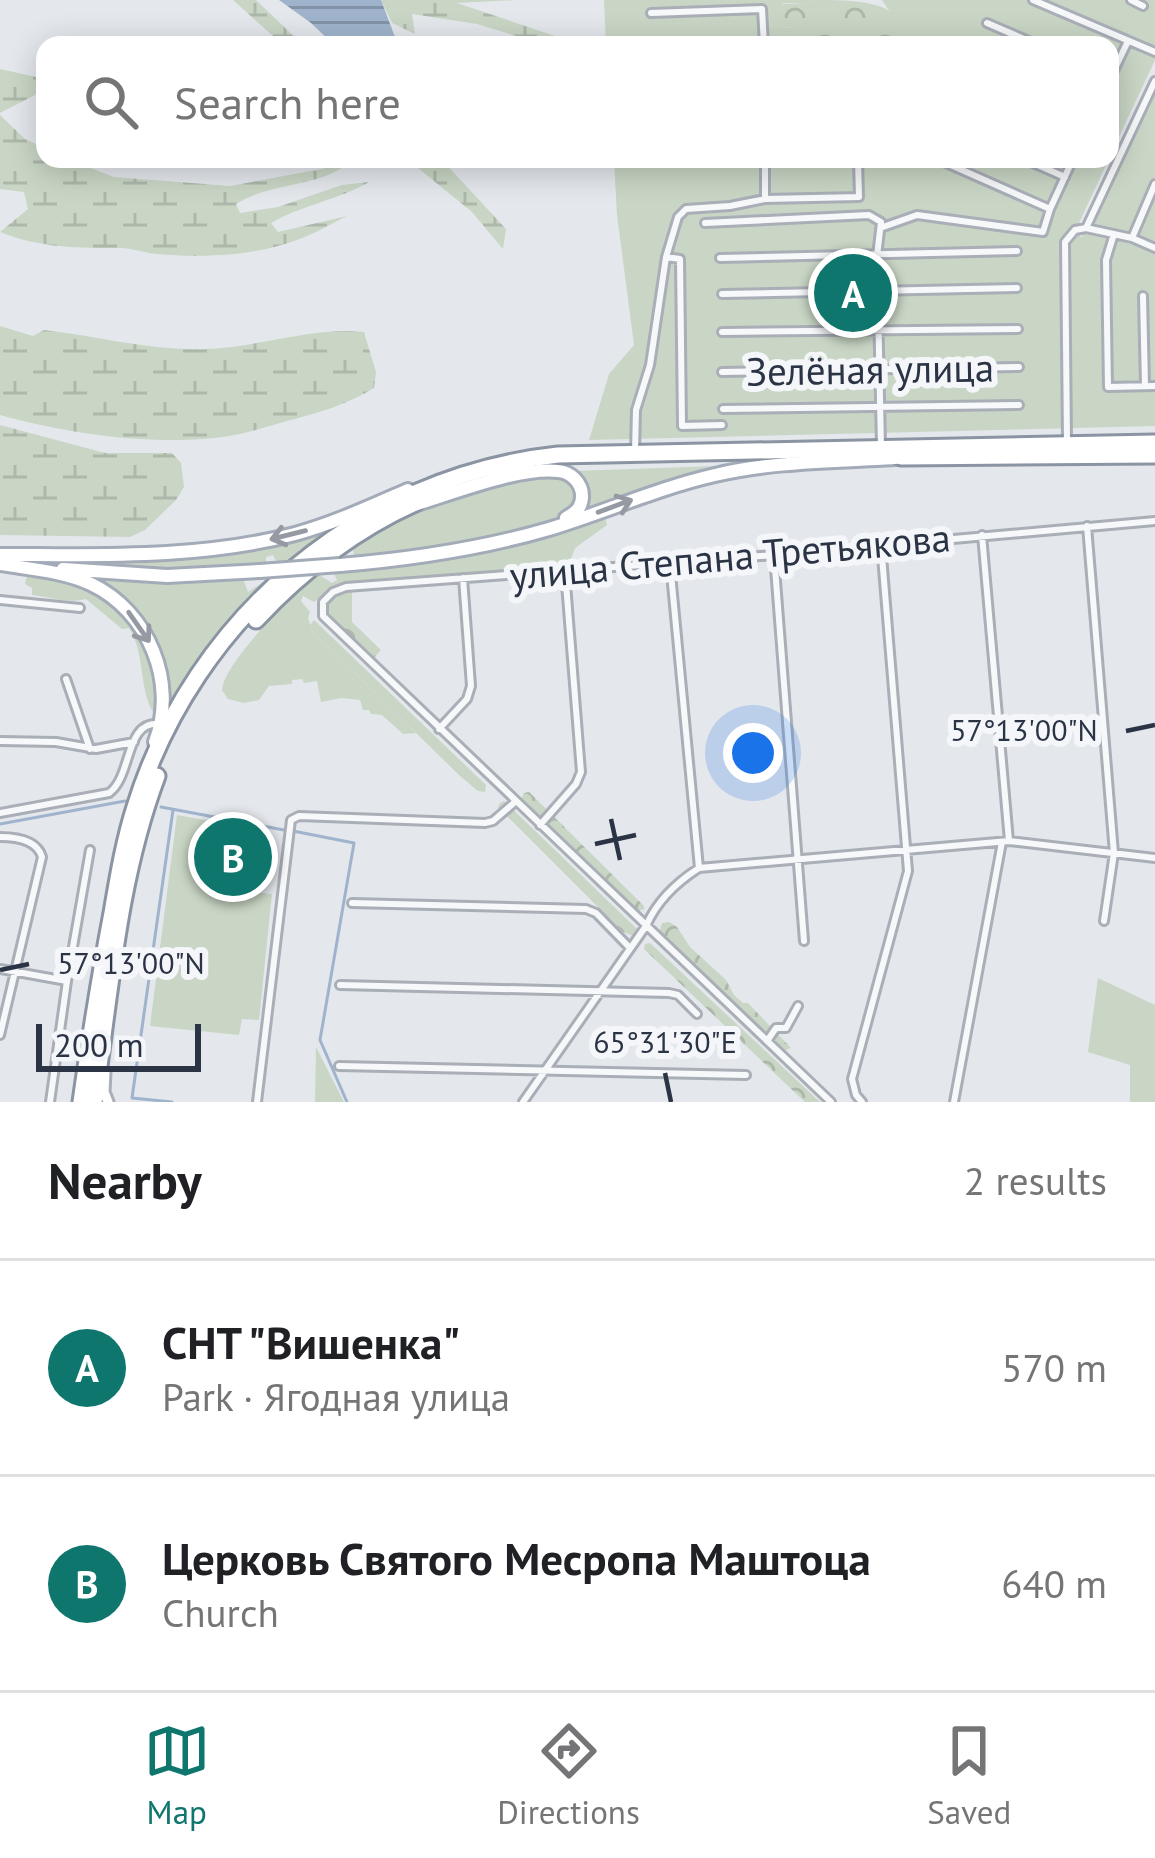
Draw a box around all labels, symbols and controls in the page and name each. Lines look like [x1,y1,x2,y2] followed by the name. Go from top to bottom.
[36,36,1119,168] search box
[78,69,144,135] icon: search
[174,73,401,131] text: Search here
[814,248,892,338] pin: A
[746,341,994,397] street label: Зелёная улица
[596,494,633,515] one-way arrow
[507,511,953,601] street label: улица Степана Третьякова
[270,525,308,547] one-way arrow
[126,610,151,643] one-way arrow
[950,710,1098,749] text: 57°13'00"N
[723,723,783,783] your location
[194,812,272,902] pin: B
[57,943,205,982] text: 57°13'00"N
[36,1018,201,1071] scale bar
[593,1022,737,1061] text: 65°31'30"E
[54,1023,144,1066] text: 200 m
[48,1147,202,1213] text: Nearby
[964,1155,1107,1206] text: 2 results
[162,1313,460,1371] text: СНТ "Вишенка"
[75,1342,99,1393] text: A
[1001,1342,1107,1393] text: 570 m
[162,1371,510,1422] text: Park · Ягодная улица
[162,1529,871,1587] text: Церковь Святого Месропа Маштоца
[75,1558,99,1609] text: B
[1001,1558,1107,1609] text: 640 m
[162,1587,279,1638] text: Church
[144,1718,210,1833] tab: Map
[497,1718,640,1833] tab: Directions
[927,1718,1011,1833] tab: Saved

